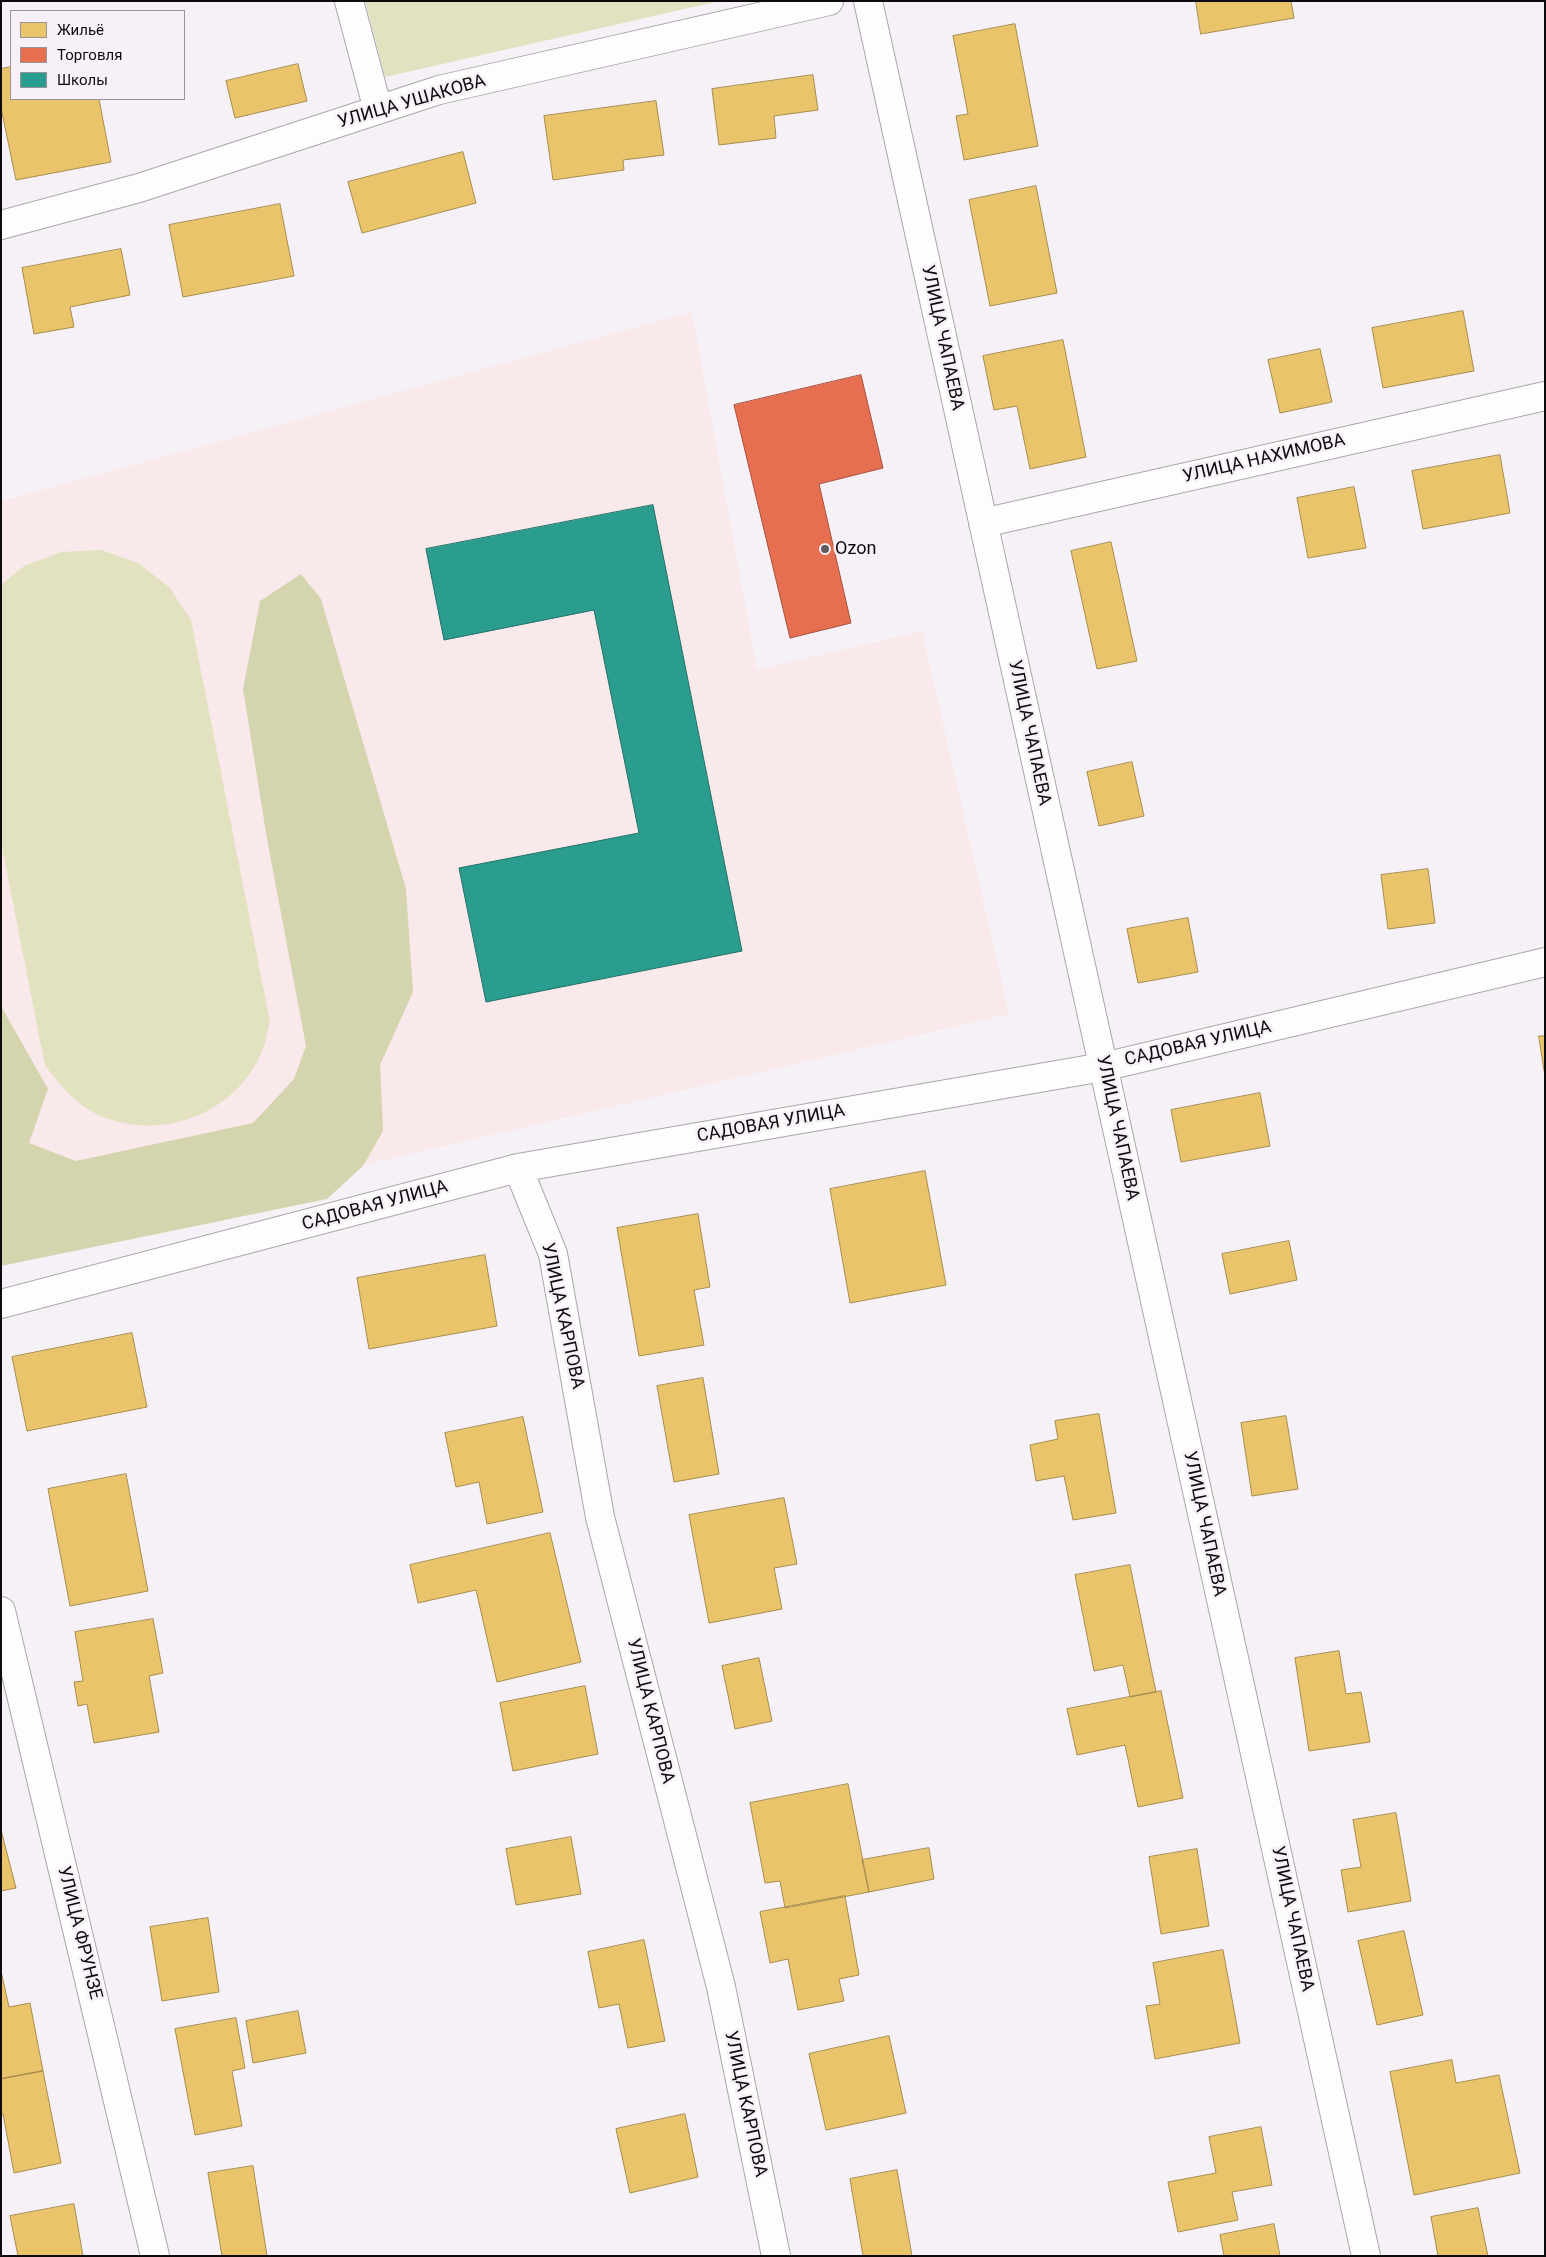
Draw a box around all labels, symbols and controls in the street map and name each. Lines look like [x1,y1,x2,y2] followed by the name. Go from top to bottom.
[10,10,185,100] legend
[57,21,104,39] text: Жильё
[57,46,122,64] text: Торговля
[57,71,108,89] text: Школы
[336,71,488,133] street label: УЛИЦА УШАКОВА
[916,263,968,413] street label: УЛИЦА ЧАПАЕВА
[1181,430,1347,488] street label: УЛИЦА НАХИМОВА
[835,538,876,560] place label: Ozon
[819,543,831,555] marker: Ozon
[1003,658,1055,808] street label: УЛИЦА ЧАПАЕВА
[1123,1017,1273,1071] street label: САДОВАЯ УЛИЦА
[1091,1053,1143,1203] street label: УЛИЦА ЧАПАЕВА
[695,1100,847,1148] street label: САДОВАЯ УЛИЦА
[300,1176,450,1236] street label: САДОВАЯ УЛИЦА
[536,1241,588,1391] street label: УЛИЦА КАРПОВА
[1178,1449,1230,1599] street label: УЛИЦА ЧАПАЕВА
[622,1636,678,1786] street label: УЛИЦА КАРПОВА
[1266,1844,1318,1994] street label: УЛИЦА ЧАПАЕВА
[52,1864,106,2002] street label: УЛИЦА ФРУНЗЕ
[719,2029,771,2179] street label: УЛИЦА КАРПОВА

